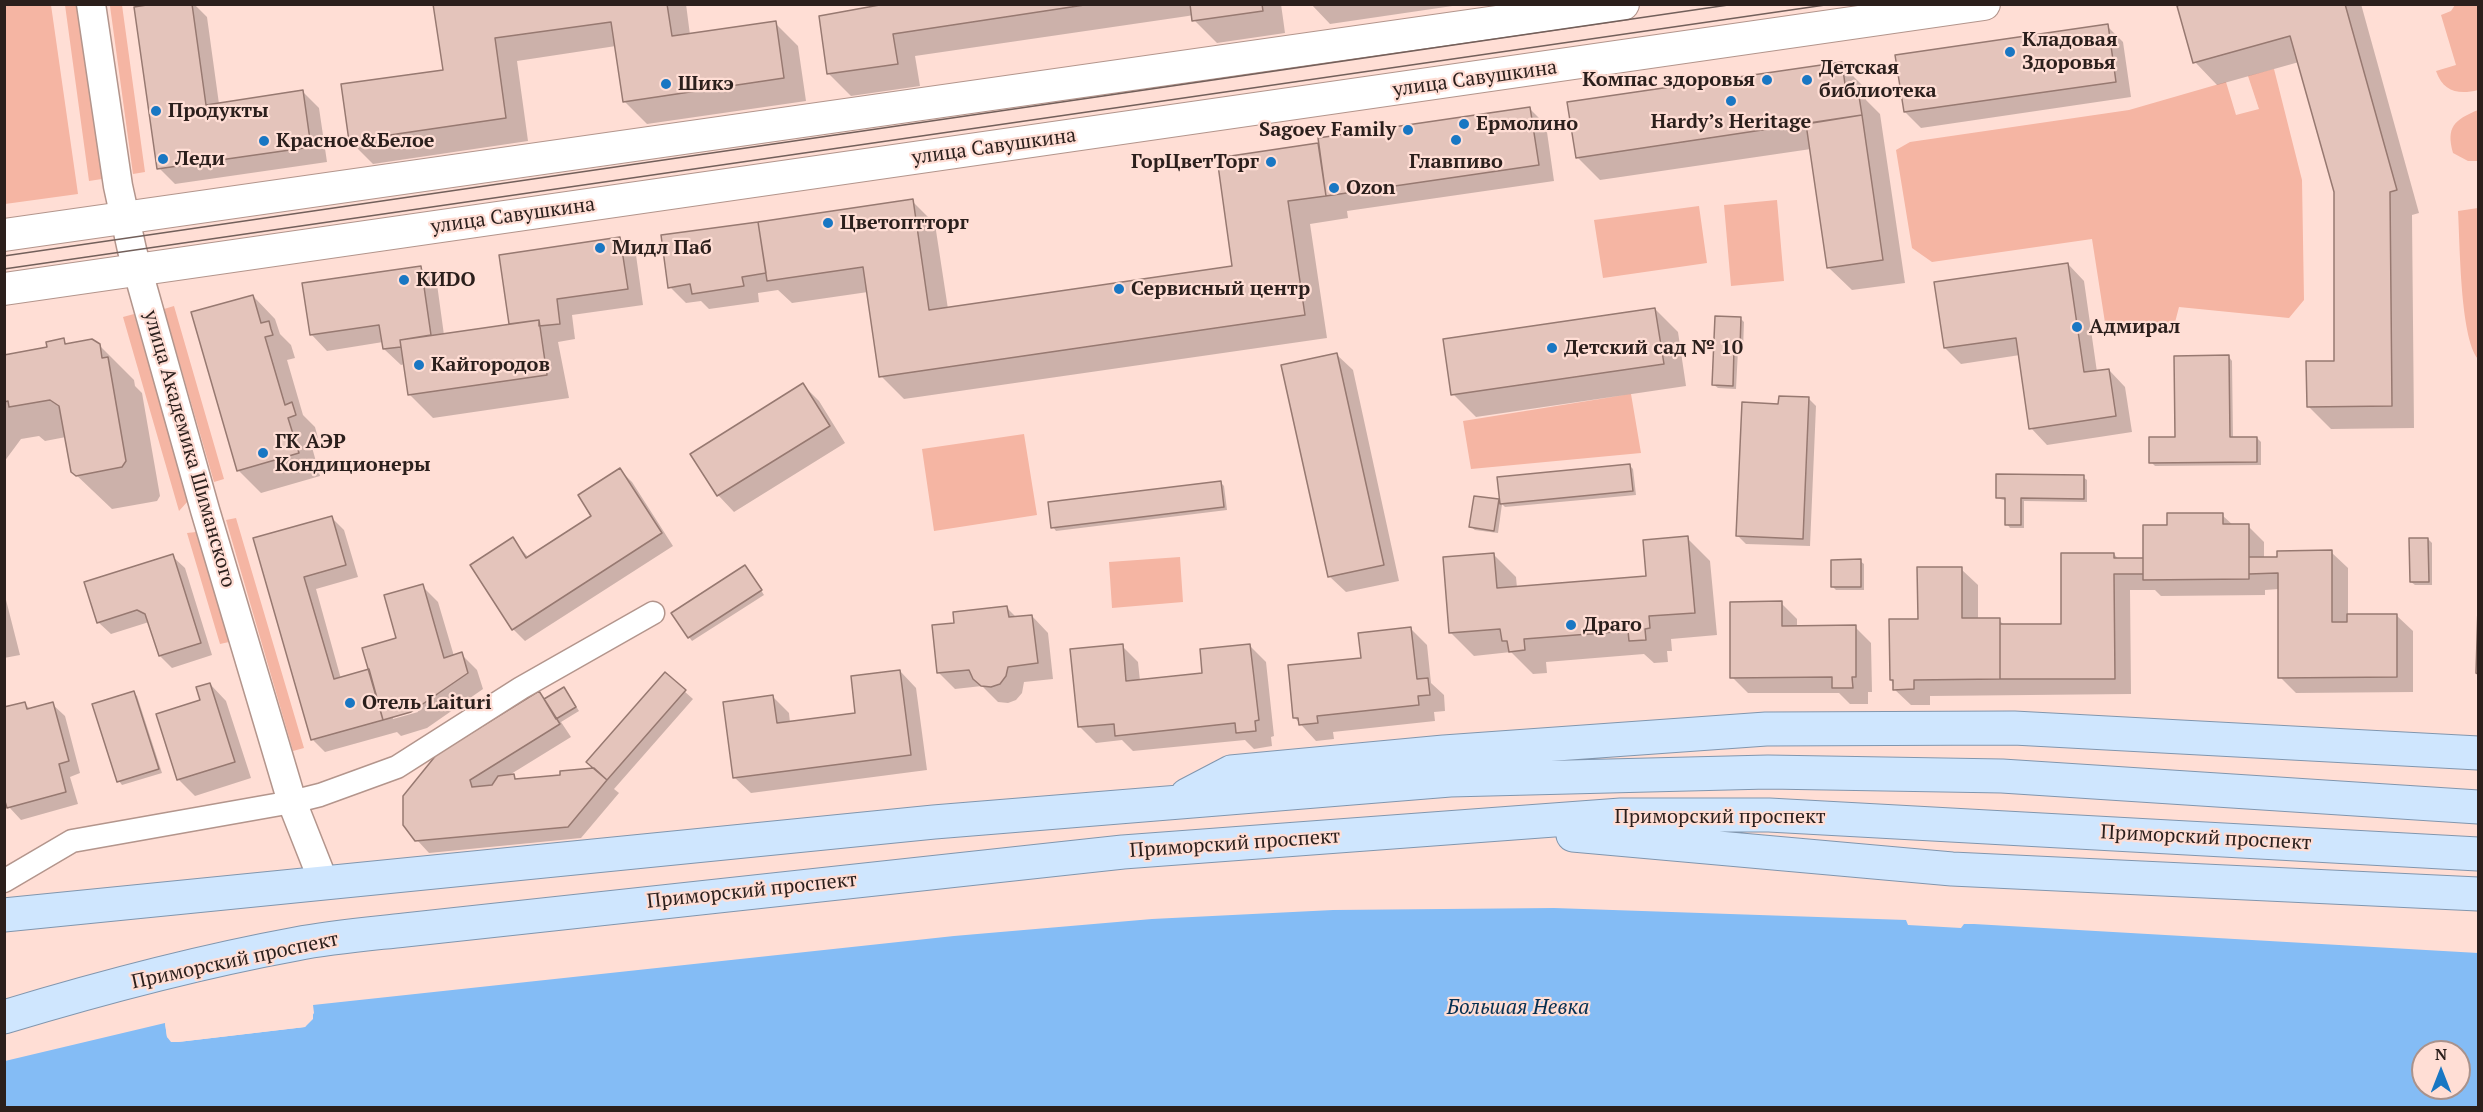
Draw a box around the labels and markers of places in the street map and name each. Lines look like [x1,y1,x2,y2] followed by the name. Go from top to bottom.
[2022,28,2118,75] place label: Кладовая Здоровья
[2003,45,2017,59] marker: Кладовая Здоровья
[1819,56,1937,103] place label: Детская библиотека
[1582,68,1755,92] place label: Компас здоровья
[678,72,734,96] place label: Шикэ
[1760,73,1774,87] marker: Компас здоровья
[1800,73,1814,87] marker: Детская библиотека
[659,77,673,91] marker: Шикэ
[1724,94,1738,108] marker: Hardy’s Heritage
[168,99,269,123] place label: Продукты
[149,104,163,118] marker: Продукты
[1651,110,1811,134] place label: Hardy’s Heritage
[1476,112,1578,136] place label: Ермолино
[1457,117,1471,131] marker: Ермолино
[1259,118,1396,142] place label: Sagoev Family
[1401,123,1415,137] marker: Sagoev Family
[276,129,435,153] place label: Красное&Белое
[1449,133,1463,147] marker: Главпиво
[257,134,271,148] marker: Красное&Белое
[175,147,225,171] place label: Леди
[1131,150,1259,174] place label: ГорЦветТорг
[1409,150,1503,174] place label: Главпиво
[156,152,170,166] marker: Леди
[1264,155,1278,169] marker: ГорЦветТорг
[1346,176,1395,200] place label: Ozon
[1327,181,1341,195] marker: Ozon
[840,211,969,235] place label: Цветоптторг
[821,216,835,230] marker: Цветоптторг
[612,236,712,260] place label: Мидл Паб
[593,241,607,255] marker: Мидл Паб
[416,268,476,292] place label: КИDO
[397,273,411,287] marker: КИDO
[1131,277,1310,301] place label: Сервисный центр
[1112,282,1126,296] marker: Сервисный центр
[2089,315,2180,339] place label: Адмирал
[2070,320,2084,334] marker: Адмирал
[1564,336,1743,360] place label: Детский сад № 10
[1545,341,1559,355] marker: Детский сад № 10
[431,353,550,377] place label: Кайгородов
[412,358,426,372] marker: Кайгородов
[275,430,430,477] place label: ГК АЭР Кондиционеры
[256,446,270,460] marker: ГК АЭР Кондиционеры
[1583,613,1642,637] place label: Драго
[1564,618,1578,632] marker: Драго
[362,691,492,715] place label: Отель Laituri
[343,696,357,710] marker: Отель Laituri

